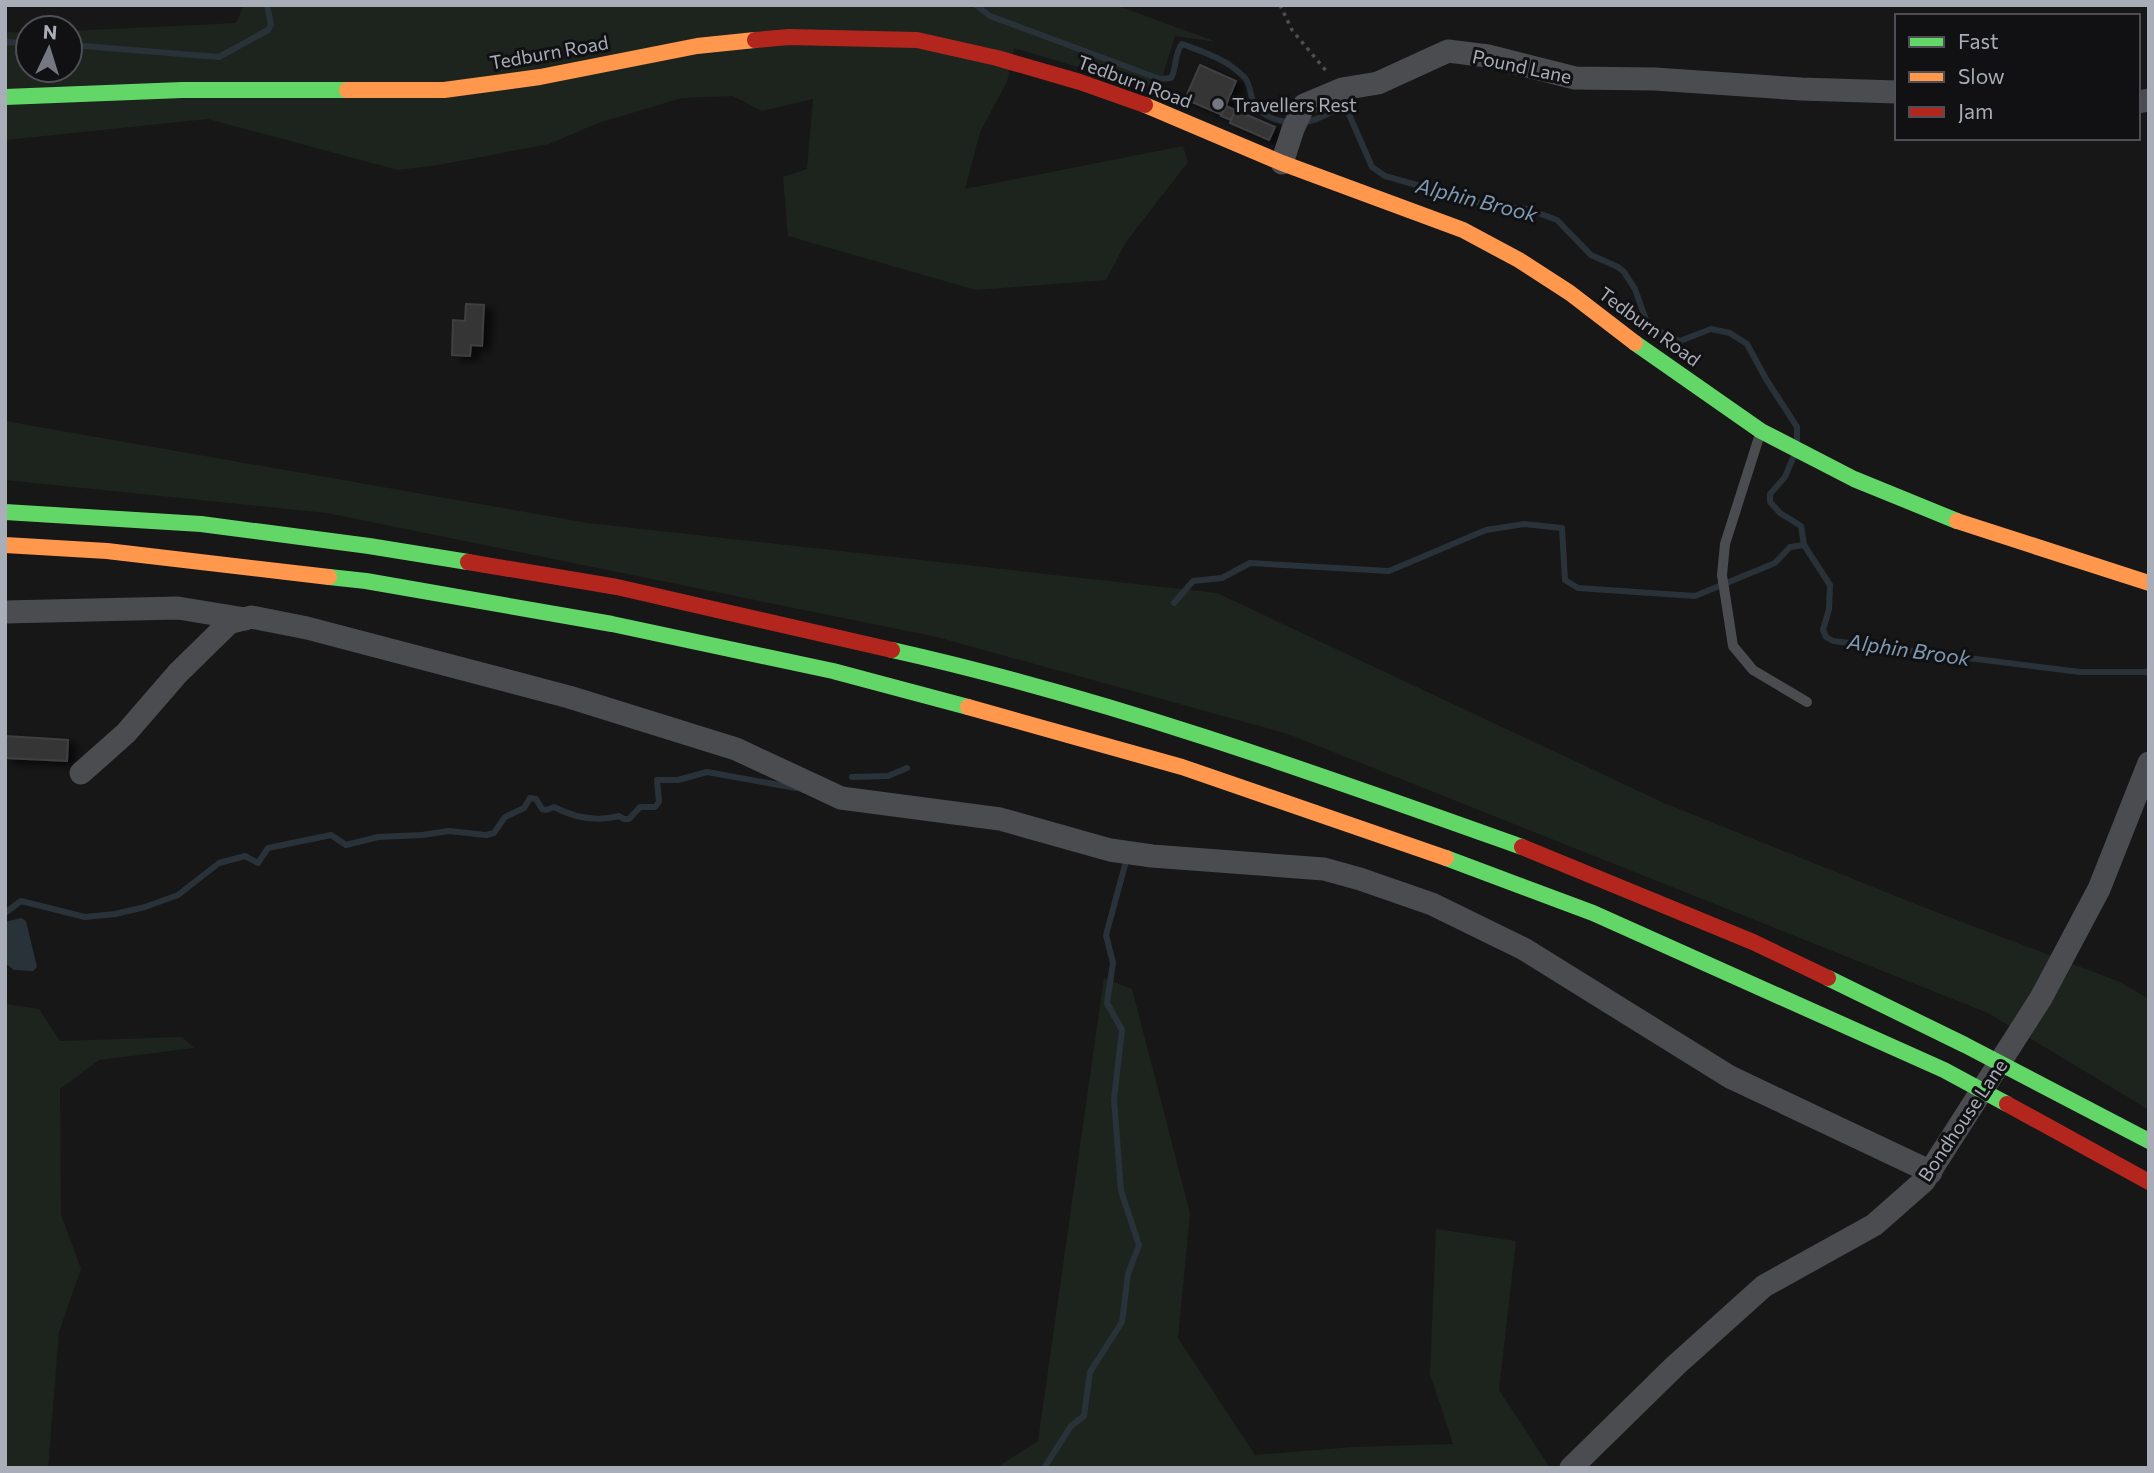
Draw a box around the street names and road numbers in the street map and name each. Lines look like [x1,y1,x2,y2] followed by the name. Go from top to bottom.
[488,30,610,74] street label: Tedburn Road
[1470,44,1574,88] street label: Pound Lane
[1075,50,1195,112] street label: Tedburn Road
[1595,281,1705,371] street label: Tedburn Road
[1913,1055,2011,1185] street label: Bondhouse Lane

